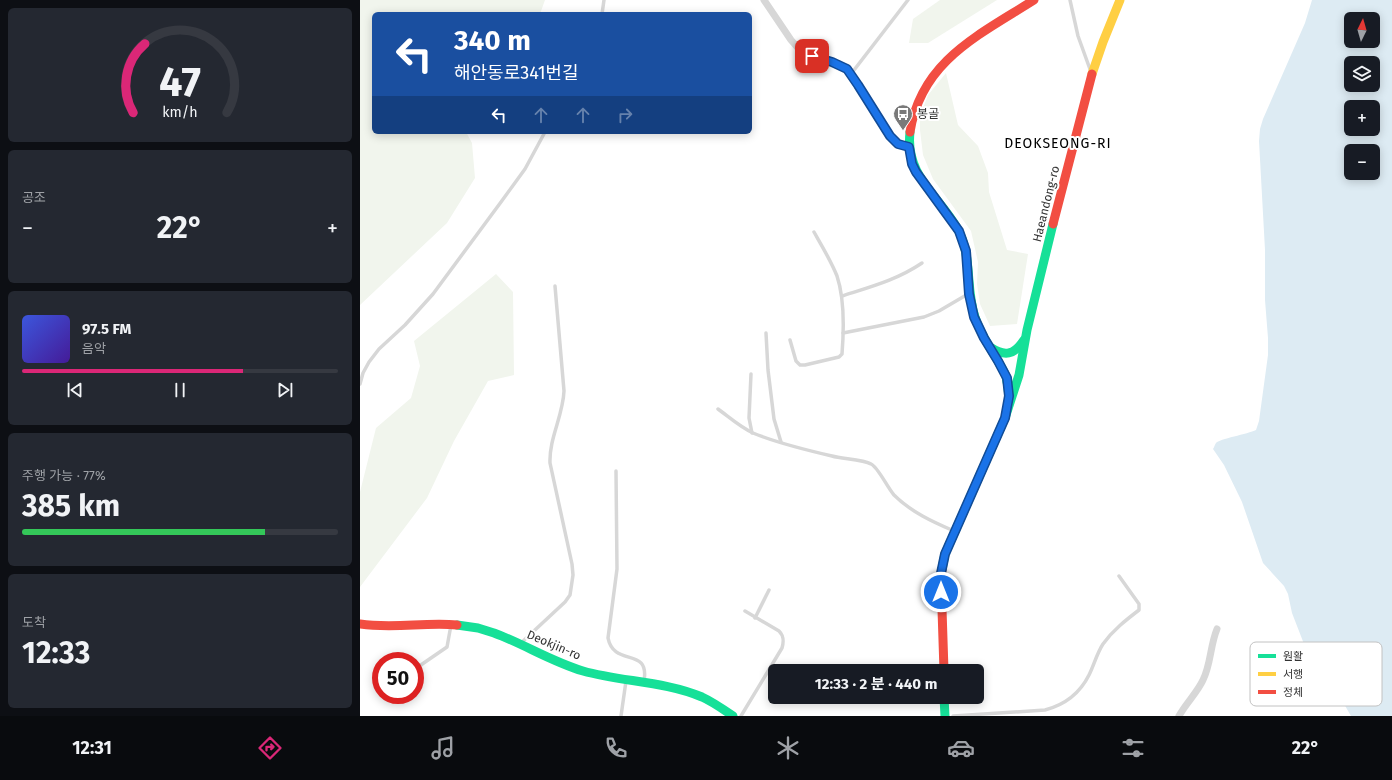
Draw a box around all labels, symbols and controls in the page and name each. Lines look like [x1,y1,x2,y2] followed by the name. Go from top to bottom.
[1344,12,1380,48] north arrow
[1344,12,1380,180] map controls
[454,24,531,57] text: 340 m
[388,28,440,80] icon: left
[795,39,829,73] pin
[801,45,823,67] icon: arrive
[1344,56,1380,92] button: layers
[159,57,201,107] text: 47
[454,62,579,84] text: 해안동로341번길
[1344,100,1380,136] button: +
[162,103,198,120] text: km/h
[892,103,914,131] bus stop icon: 봉골
[488,104,510,126] icon: left
[530,104,552,126] icon: ahead
[572,104,594,126] icon: ahead
[614,104,636,126] icon: right
[917,107,939,121] place label: 봉골
[1004,135,1112,152] district label: DEOKSEONG-RI
[1344,144,1380,180] button: −
[1030,164,1062,244] street label: Haeandong-ro
[22,190,46,205] text: 공조
[157,210,203,246] text: 22°
[22,215,33,242] text: −
[327,215,338,242] text: +
[82,320,131,338] text: 97.5 FM
[82,341,106,356] text: 음악
[64,379,86,401] icon: previous
[169,379,191,401] icon: pause
[274,379,296,401] icon: next
[22,468,106,483] text: 주행 가능 · 77%
[22,488,120,524] text: 385 km
[920,571,962,613] position arrow
[22,615,46,630] text: 도착
[525,627,583,663] street label: Deokjin-ro
[22,635,90,671] text: 12:33
[1250,642,1382,706] legend
[1283,650,1303,663] text: 원활
[372,652,424,704] speed limit sign: 50
[1283,668,1303,681] text: 서행
[815,675,937,693] text: 12:33 · 2 분 · 440 m
[1283,686,1303,699] text: 정체
[256,734,284,762] icon: directions
[429,734,457,762] icon: music
[602,734,630,762] icon: phone
[774,734,802,762] icon: climate
[947,734,975,762] icon: car
[1119,734,1147,762] icon: filters
[72,737,112,759] text: 12:31
[1292,737,1320,759] text: 22°

